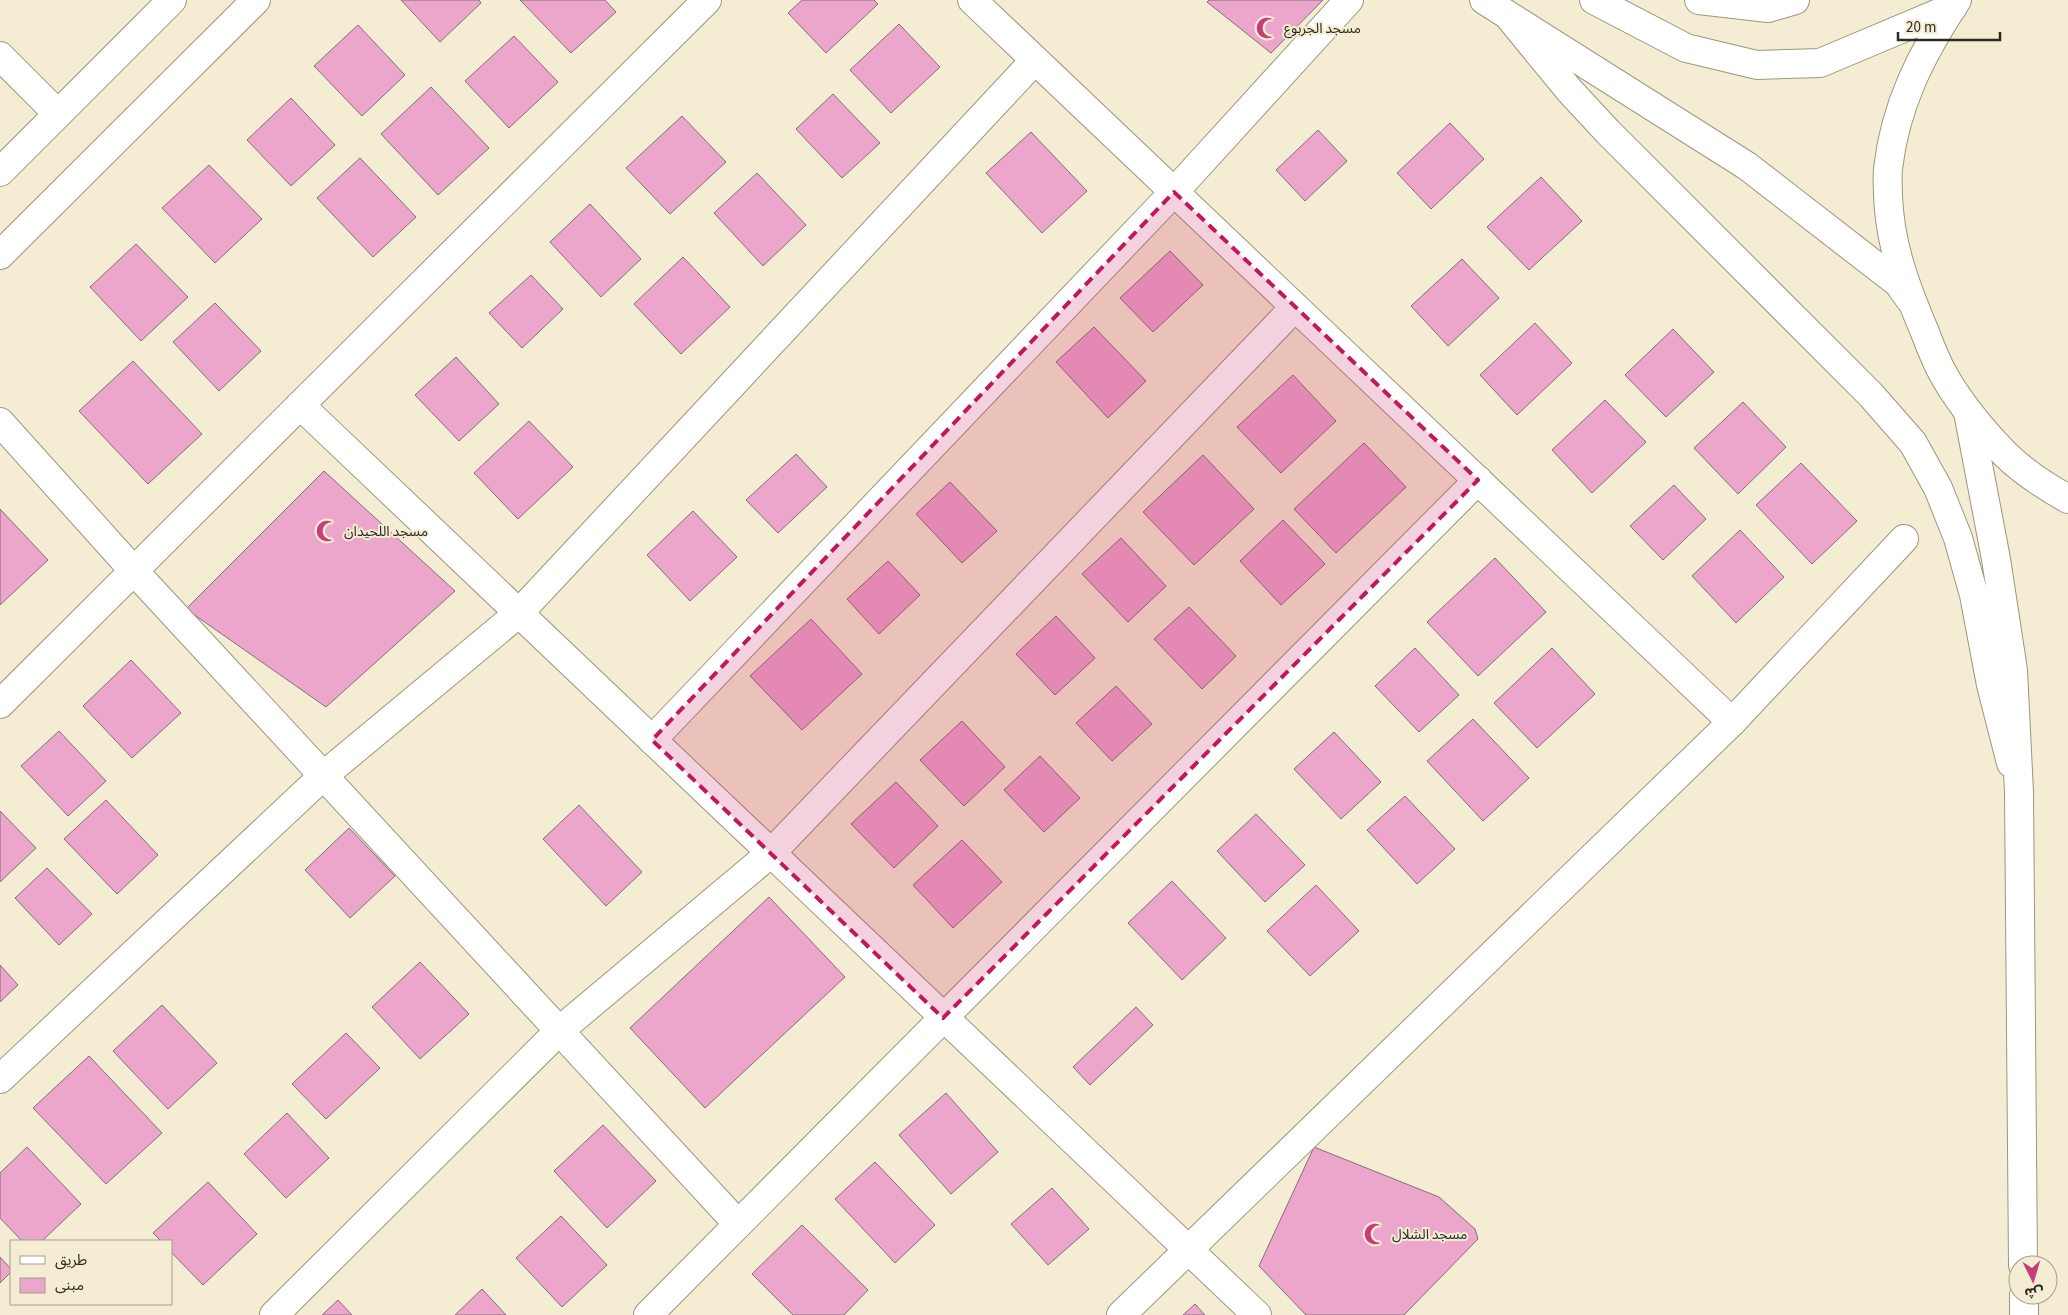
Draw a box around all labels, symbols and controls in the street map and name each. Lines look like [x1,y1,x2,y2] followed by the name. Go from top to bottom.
[1898,10,2000,42] scale bar
[1254,15,1280,41] mosque icon: مسجد الجربوع
[1906,17,1936,38] text: 20 m
[1284,19,1361,39] place label: مسجد الجربوع
[314,518,340,544] mosque icon: مسجد اللحيدان
[344,522,428,542] place label: مسجد اللحيدان
[1362,1221,1388,1247] mosque icon: مسجد الشلال
[1392,1225,1467,1245] place label: مسجد الشلال
[10,1240,172,1305] legend
[55,1250,87,1271] text: طريق
[2008,1255,2058,1305] north arrow
[55,1275,84,1296] text: مبنى
[2024,1281,2044,1303] text: ش

